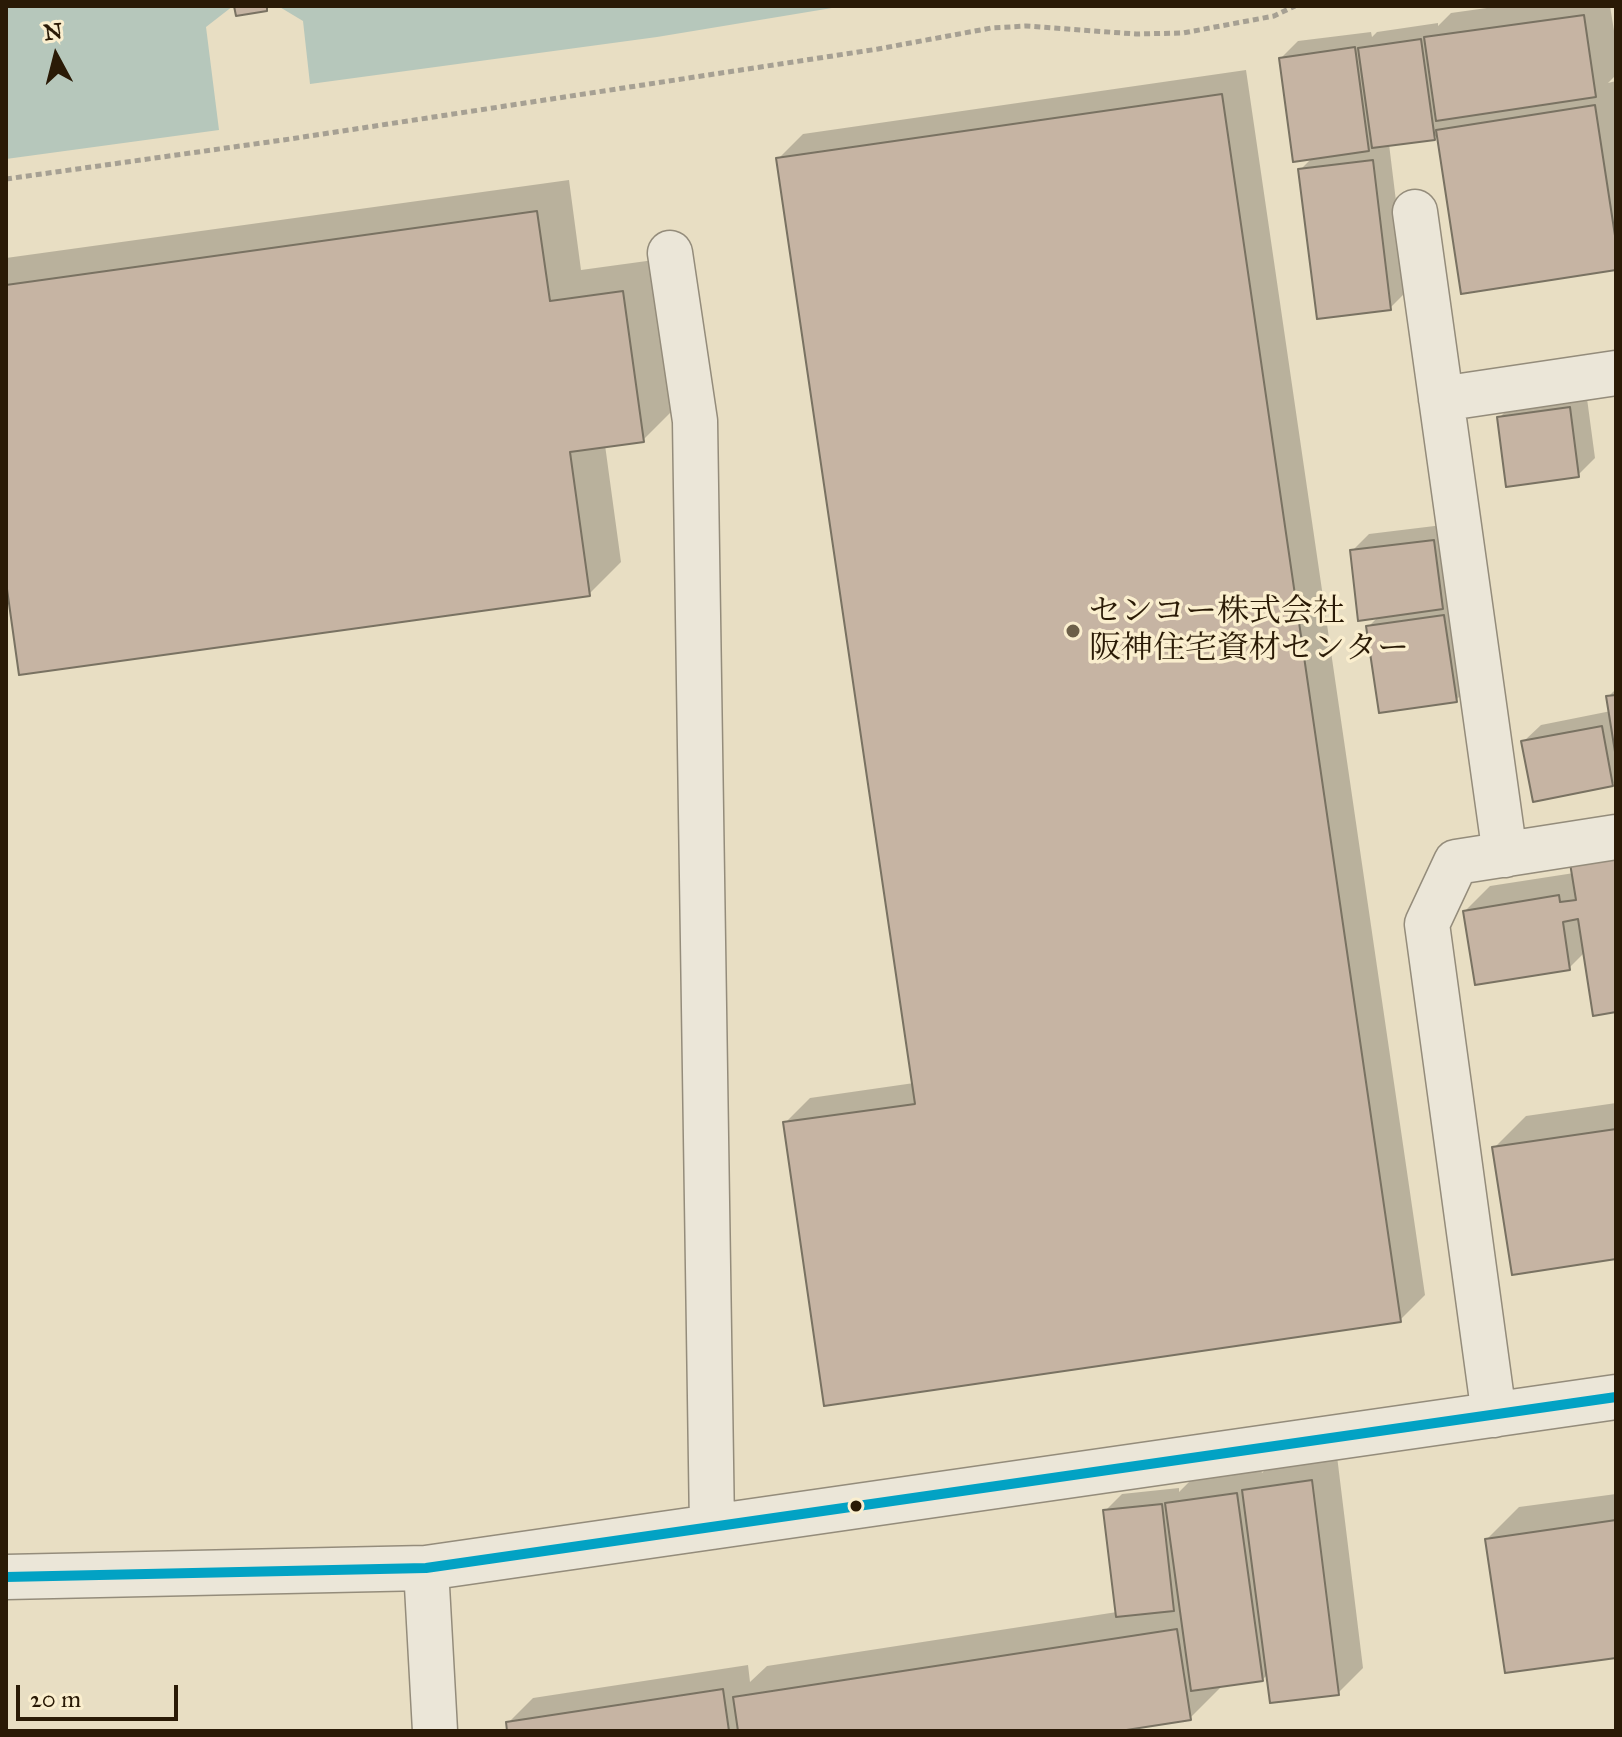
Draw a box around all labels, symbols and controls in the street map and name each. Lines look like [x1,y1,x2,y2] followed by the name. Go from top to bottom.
[16,16,96,96] north arrow
[42,17,64,46] text: N
[1089,594,1409,669] place label: センコー株式会社 阪神住宅資材センター
[1064,622,1082,640] marker: センコー株式会社 阪神住宅資材センター
[848,1498,864,1514] unlabelled marker
[20,1669,182,1719] scale bar
[30,1684,81,1714] text: 20 m

